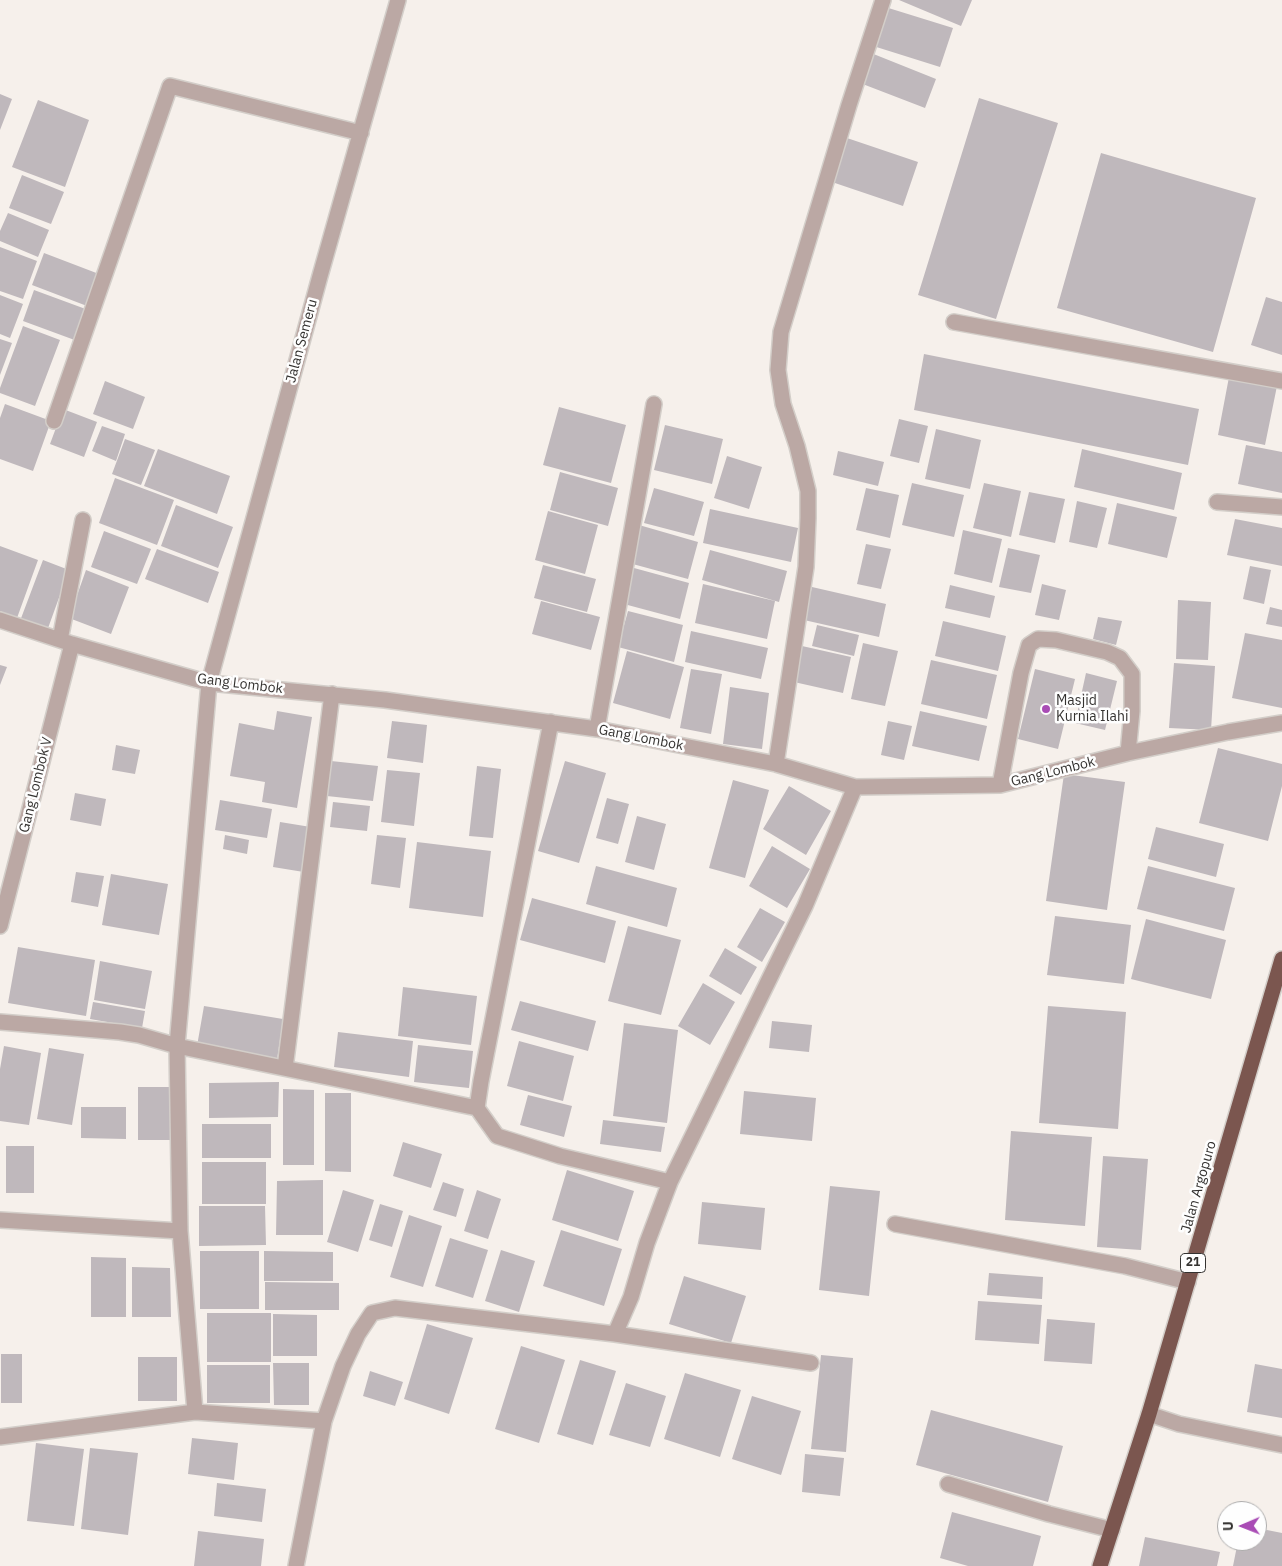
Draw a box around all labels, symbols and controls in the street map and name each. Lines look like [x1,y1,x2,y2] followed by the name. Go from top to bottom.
[283,297,321,385] street label: Jalan Semeru
[196,670,284,698] street label: Gang Lombok
[1056,693,1128,726] place label: Masjid Kurnia Ilahi
[1040,703,1052,715] marker: Masjid Kurnia Ilahi
[597,722,685,754] street label: Gang Lombok
[16,735,56,835] street label: Gang Lombok V
[1009,753,1097,791] street label: Gang Lombok
[1178,1139,1220,1235] street label: Jalan Argopuro
[1180,1254,1206,1272] road number: 21
[1217,1501,1267,1551] north arrow
[1219,1521,1237,1531] text: U

